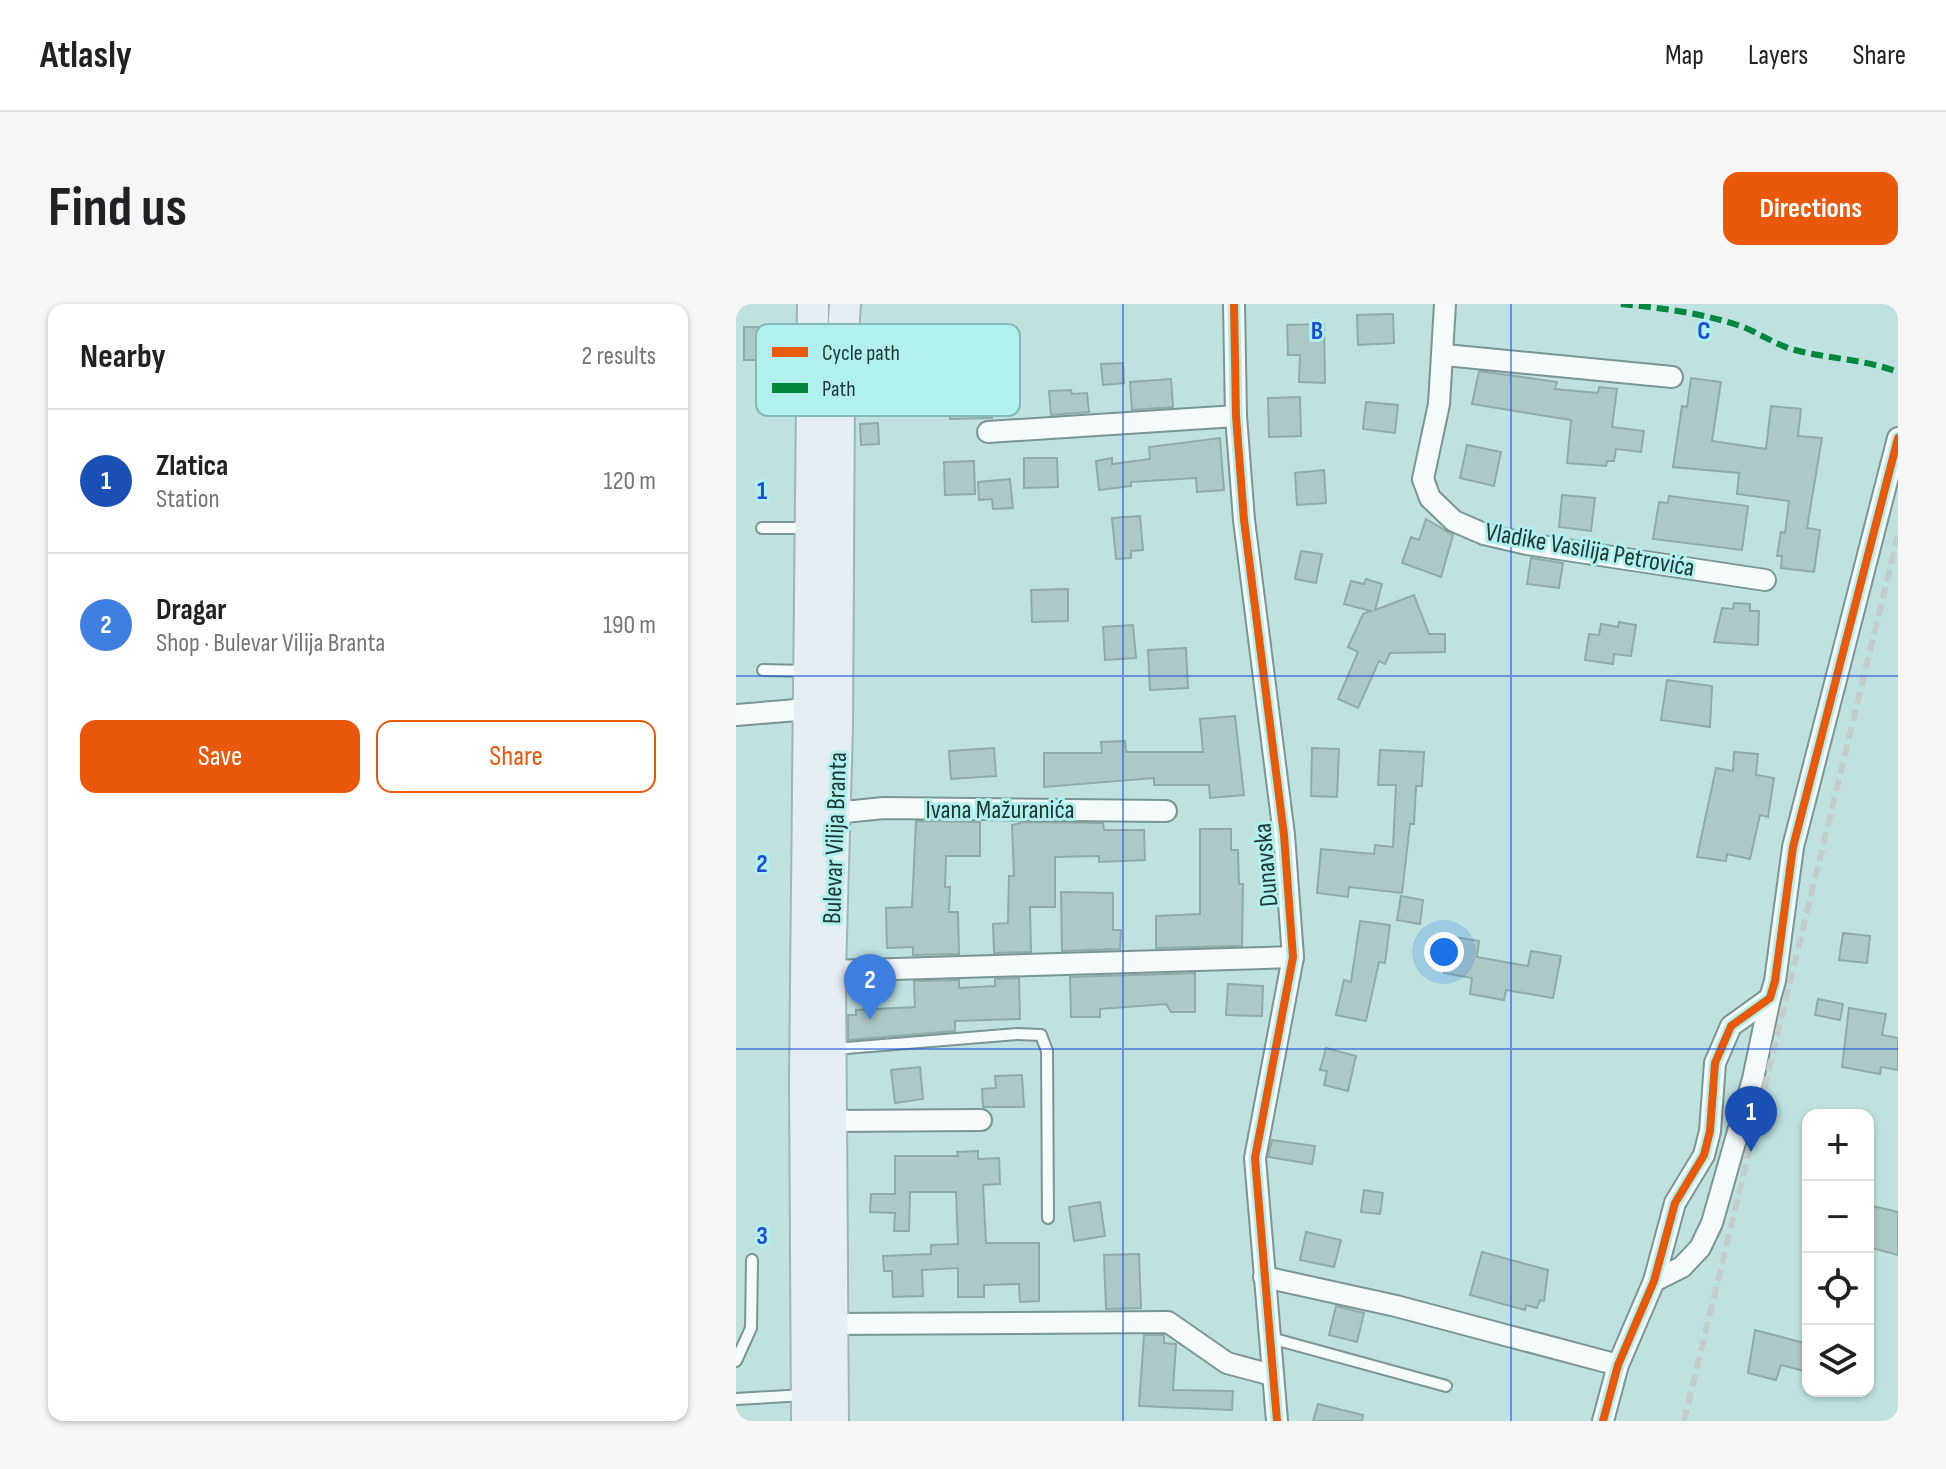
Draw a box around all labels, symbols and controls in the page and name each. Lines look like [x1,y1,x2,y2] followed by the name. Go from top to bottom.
[40,33,132,78] text: Atlasly
[1665,39,1704,72] text: Map
[1748,39,1808,72] text: Layers
[1852,39,1906,72] text: Share
[1723,172,1898,245] button: Directions
[48,175,187,242] text: Find us
[1311,316,1323,347] text: B
[1697,316,1711,347] text: C
[756,324,1020,416] legend
[80,336,166,377] text: Nearby
[822,340,900,367] text: Cycle path
[582,341,656,372] text: 2 results
[822,376,856,403] text: Path
[156,448,228,484] text: Zlatica
[101,466,111,497] text: 1
[603,466,656,497] text: 120 m
[757,476,767,507] text: 1
[156,484,220,515] text: Station
[1483,517,1697,584] street label: Vladike Vasilija Petrovića
[156,592,227,628] text: Dragar
[100,610,112,641] text: 2
[603,610,656,641] text: 190 m
[156,628,385,659] text: Shop · Bulevar Vilija Branta
[80,720,360,793] button: Save
[376,720,656,793] button: Share
[817,752,854,925] street label: Bulevar Vilija Branta
[926,795,1074,826] street label: Ivana Mažuranića
[1247,822,1286,908] street label: Dunavska
[756,849,768,880] text: 2
[1424,932,1464,972] your location
[844,954,896,1020] pin: 2
[1725,1086,1777,1152] pin: 1
[1802,1109,1874,1397] map controls
[1802,1109,1874,1181] button: +
[1802,1181,1874,1253] button: −
[756,1221,768,1252] text: 3
[1802,1253,1874,1325] button: locate
[1802,1325,1874,1397] button: layers

